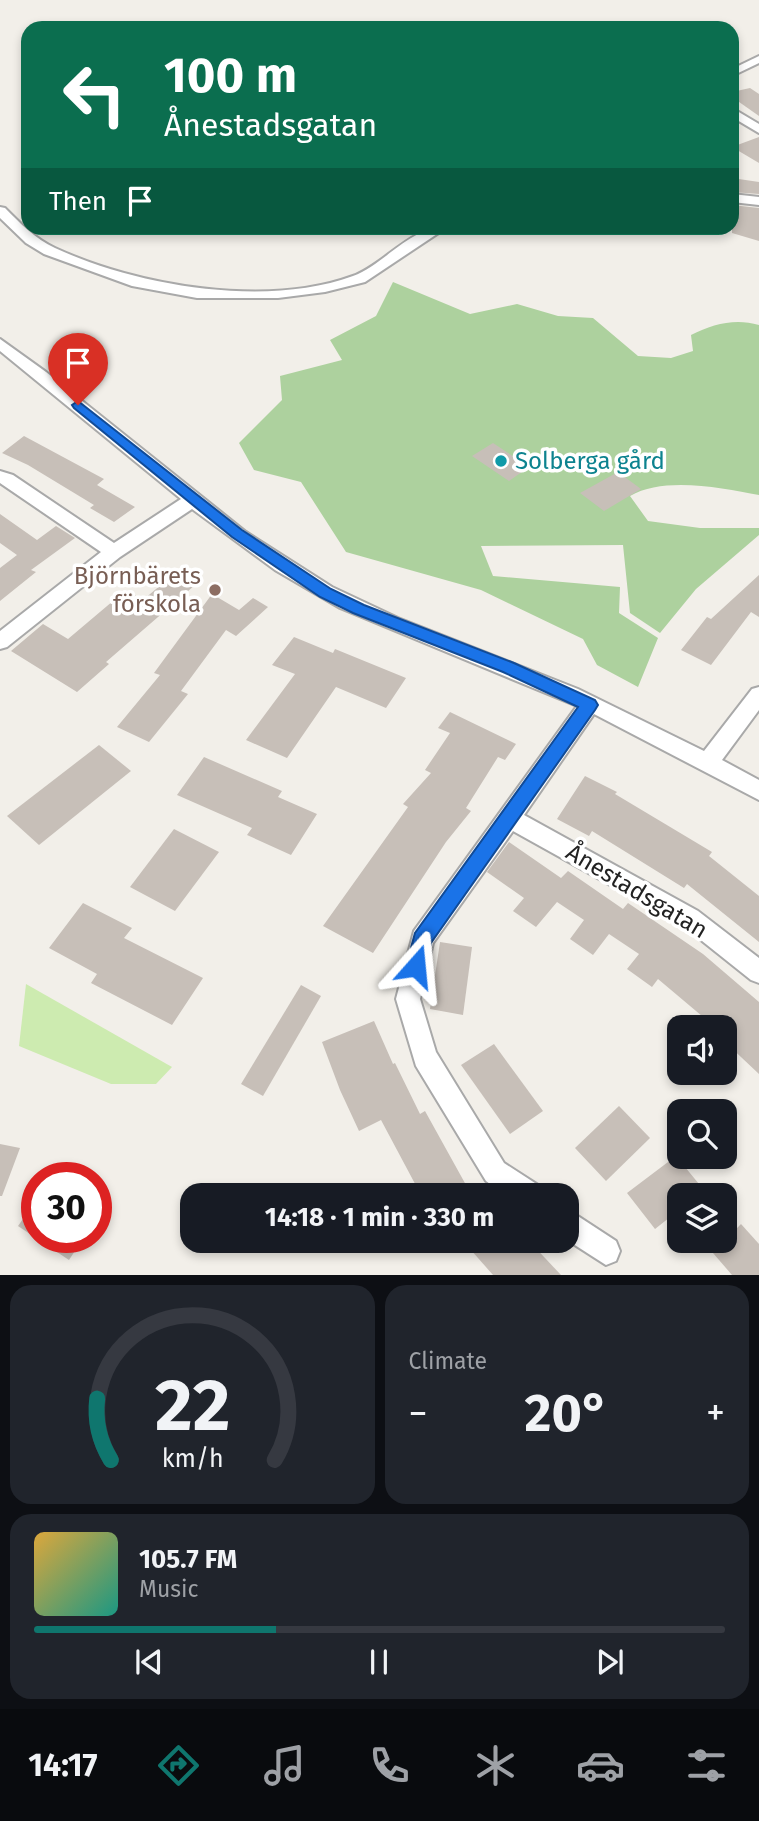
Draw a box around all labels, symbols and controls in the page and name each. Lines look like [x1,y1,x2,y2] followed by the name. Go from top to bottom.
[164,46,297,105] text: 100 m
[49,49,140,140] icon: left
[164,106,377,144] text: Ånestadsgatan
[121,182,159,220] icon: arrive
[49,186,107,217] text: Then
[48,333,108,405] pin
[59,344,97,382] icon: arrive
[515,447,665,475] place label: Solberga gård
[493,453,509,469] marker: Solberga gård
[74,562,201,618] place label: Björnbärets förskola
[207,582,223,598] marker: Björnbärets förskola
[561,837,713,944] street label: Ånestadsgatan
[379,929,453,1003] position arrow
[667,1015,737,1253] map controls
[667,1015,737,1085] button: sound
[667,1099,737,1169] button: search
[21,1162,112,1253] speed limit sign: 30
[667,1183,737,1253] button: layers
[265,1202,494,1233] text: 14:18 · 1 min · 330 m
[409,1347,487,1375] text: Climate
[155,1363,230,1450] text: 22
[525,1382,609,1445] text: 20°
[409,1390,428,1436] text: −
[706,1390,725,1436] text: +
[161,1444,223,1474] text: km/h
[139,1544,237,1575] text: 105.7 FM
[139,1575,199,1603] text: Music
[130,1643,168,1681] icon: previous
[360,1643,398,1681] icon: pause
[591,1643,629,1681] icon: next
[154,1741,203,1790] icon: directions
[260,1741,309,1790] icon: music
[365,1741,414,1790] icon: phone
[471,1741,520,1790] icon: climate
[576,1741,625,1790] icon: car
[682,1741,731,1790] icon: filters
[28,1746,98,1784] text: 14:17

